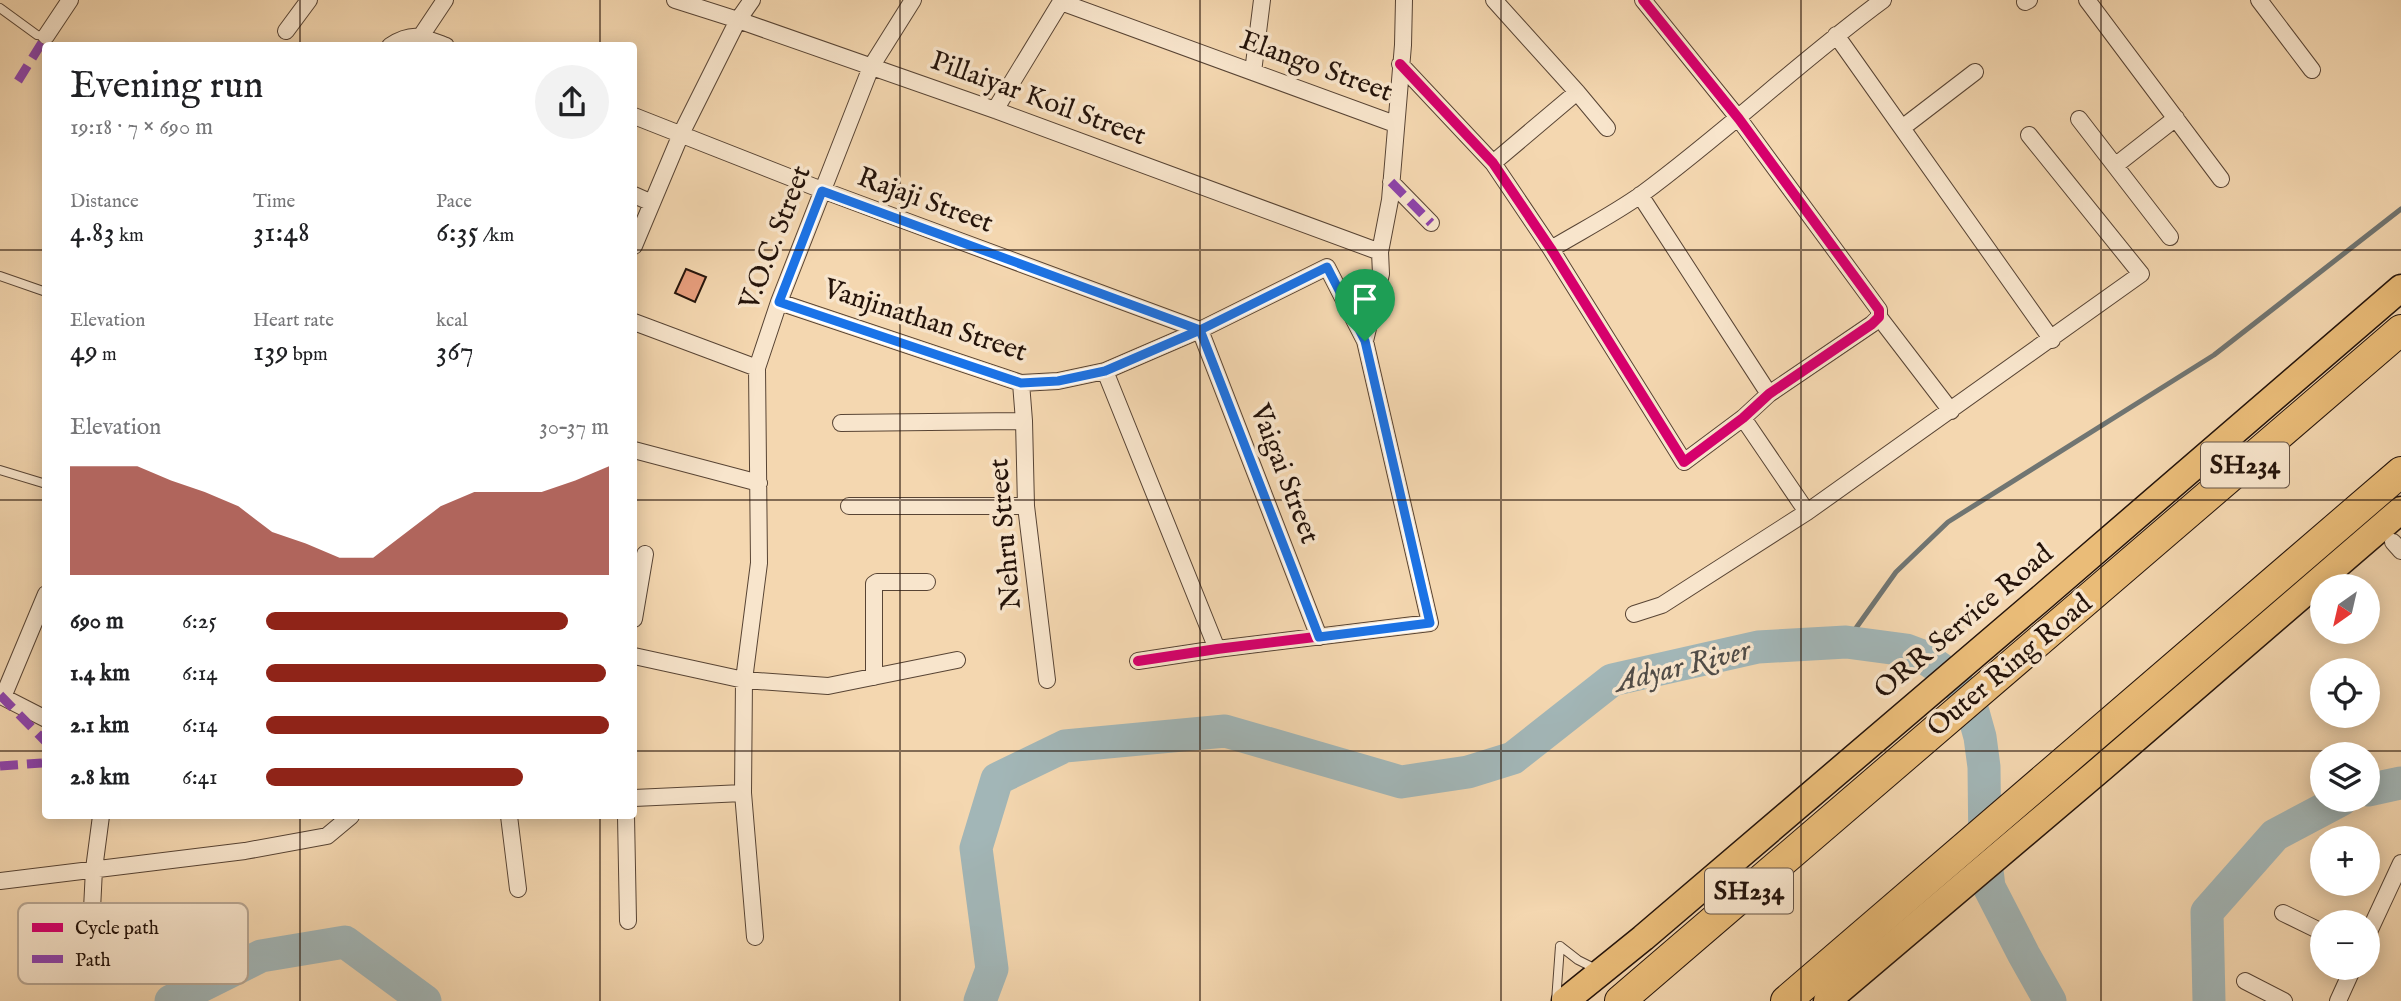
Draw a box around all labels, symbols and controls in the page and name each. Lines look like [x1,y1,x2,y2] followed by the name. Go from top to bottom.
[1235,23,1397,111] street label: Elango Street
[926,44,1151,154] street label: Pillaiyar Koil Street
[70,63,264,111] text: Evening run
[535,65,609,139] button: share
[70,113,213,142] text: 19:18 · 7 × 690 m
[852,160,998,242] street label: Rajaji Street
[732,161,820,316] street label: V.O.C. Street
[70,190,139,214] text: Distance
[253,190,295,214] text: Time
[436,190,472,214] text: Pace
[70,214,115,252] text: 4.83
[253,214,310,252] text: 31:48
[436,214,479,252] text: 6:35
[115,224,144,248] text: km
[479,224,514,248] text: /km
[1335,269,1395,341] pin
[818,271,1031,370] street label: Vanjinathan Street
[1346,280,1384,318] icon: arrive
[70,309,145,333] text: Elevation
[253,309,334,333] text: Heart rate
[436,309,468,333] text: kcal
[70,333,98,371] text: 49
[253,333,288,371] text: 139
[436,333,474,371] text: 367
[98,343,117,367] text: m
[288,343,328,367] text: bpm
[1241,398,1327,549] street label: Vaigai Street
[70,413,161,442] text: Elevation
[539,413,609,442] text: 30–37 m
[2201,442,2289,488] road number: SH234
[982,457,1030,611] street label: Nehru Street
[1867,537,2061,707] street label: ORR Service Road
[2310,574,2380,644] north arrow
[2310,574,2380,980] map controls
[1920,587,2100,745] street label: Outer Ring Road
[70,607,124,636] text: 690 m
[182,607,217,636] text: 6:25
[1609,631,1756,703] water label: Adyar River
[2310,658,2380,728] button: locate
[70,659,130,688] text: 1.4 km
[182,659,218,688] text: 6:14
[70,711,129,740] text: 2.1 km
[182,711,218,740] text: 6:14
[2310,742,2380,812] button: layers
[70,763,130,792] text: 2.8 km
[182,763,218,792] text: 6:41
[2310,826,2380,896] button: +
[1705,869,1793,914] road number: SH234
[18,903,248,984] legend
[2310,910,2380,980] button: −
[75,917,159,941] text: Cycle path
[75,949,111,973] text: Path

